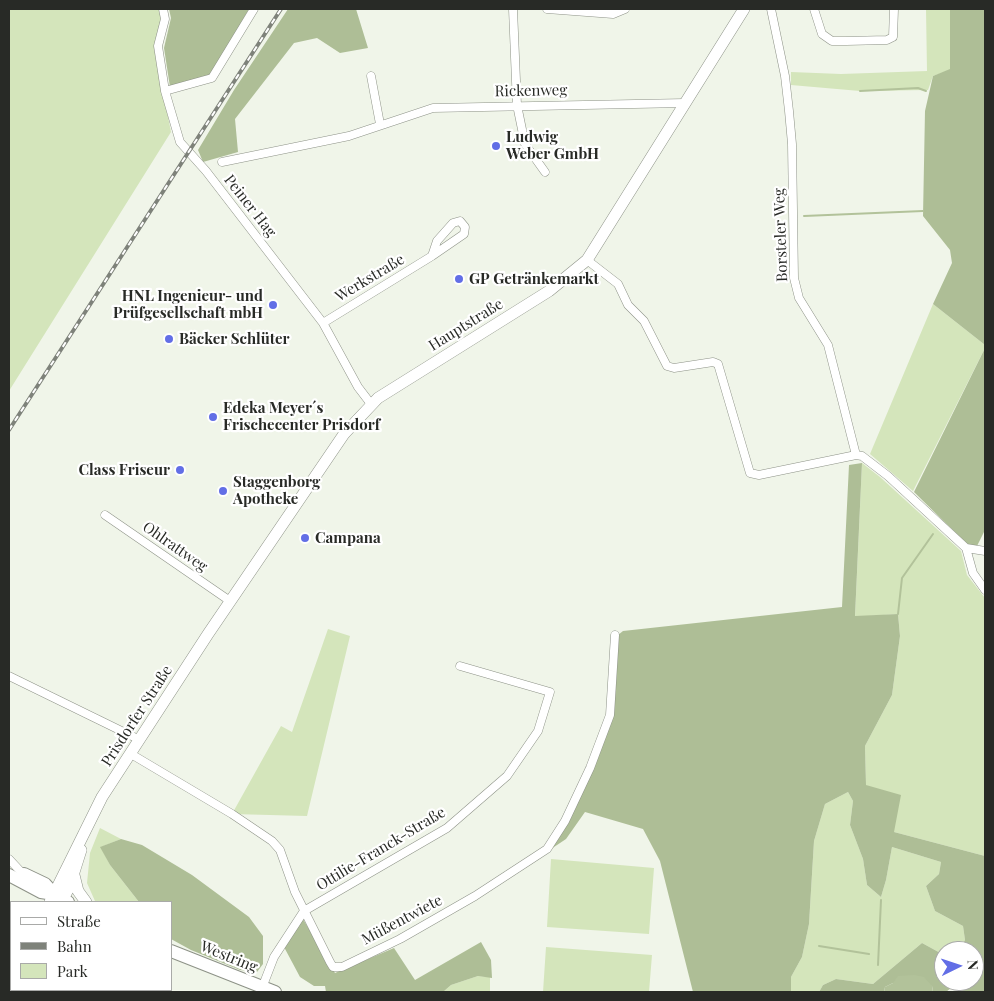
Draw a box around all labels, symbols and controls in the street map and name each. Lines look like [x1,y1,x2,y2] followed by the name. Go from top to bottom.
[495,81,567,101] street label: Rickenweg
[506,128,599,163] place label: Ludwig Weber GmbH
[490,140,502,152] marker: Ludwig Weber GmbH
[220,171,280,241] street label: Peiner Hag
[770,188,792,282] street label: Borsteler Weg
[332,250,408,306] street label: Werkstraße
[469,270,599,288] place label: GP Getränkemarkt
[453,273,465,285] marker: GP Getränkemarkt
[113,287,263,322] place label: HNL Ingenieur- und Prüfgesellschaft mbH
[426,295,506,355] street label: Hauptstraße
[267,299,279,311] marker: HNL Ingenieur- und Prüfgesellschaft mbH
[179,330,289,348] place label: Bäcker Schlüter
[163,333,175,345] marker: Bäcker Schlüter
[223,399,380,434] place label: Edeka Meyer´s Frischecenter Prisdorf
[207,411,219,423] marker: Edeka Meyer´s Frischecenter Prisdorf
[78,461,170,479] place label: Class Friseur
[174,464,186,476] marker: Class Friseur
[233,473,320,508] place label: Staggenborg Apotheke
[217,485,229,497] marker: Staggenborg Apotheke
[139,518,211,576] street label: Ohlrattweg
[315,529,381,547] place label: Campana
[299,532,311,544] marker: Campana
[98,662,176,770] street label: Prisdorfer Straße
[313,803,449,895] street label: Ottilie-Franck-Straße
[359,891,445,949] street label: Müßentwiete
[10,901,172,991] legend
[57,911,101,931] text: Straße
[57,936,92,956] text: Bahn
[198,937,260,977] street label: Westring
[934,941,984,991] north arrow
[964,959,983,971] text: N
[57,961,88,981] text: Park

